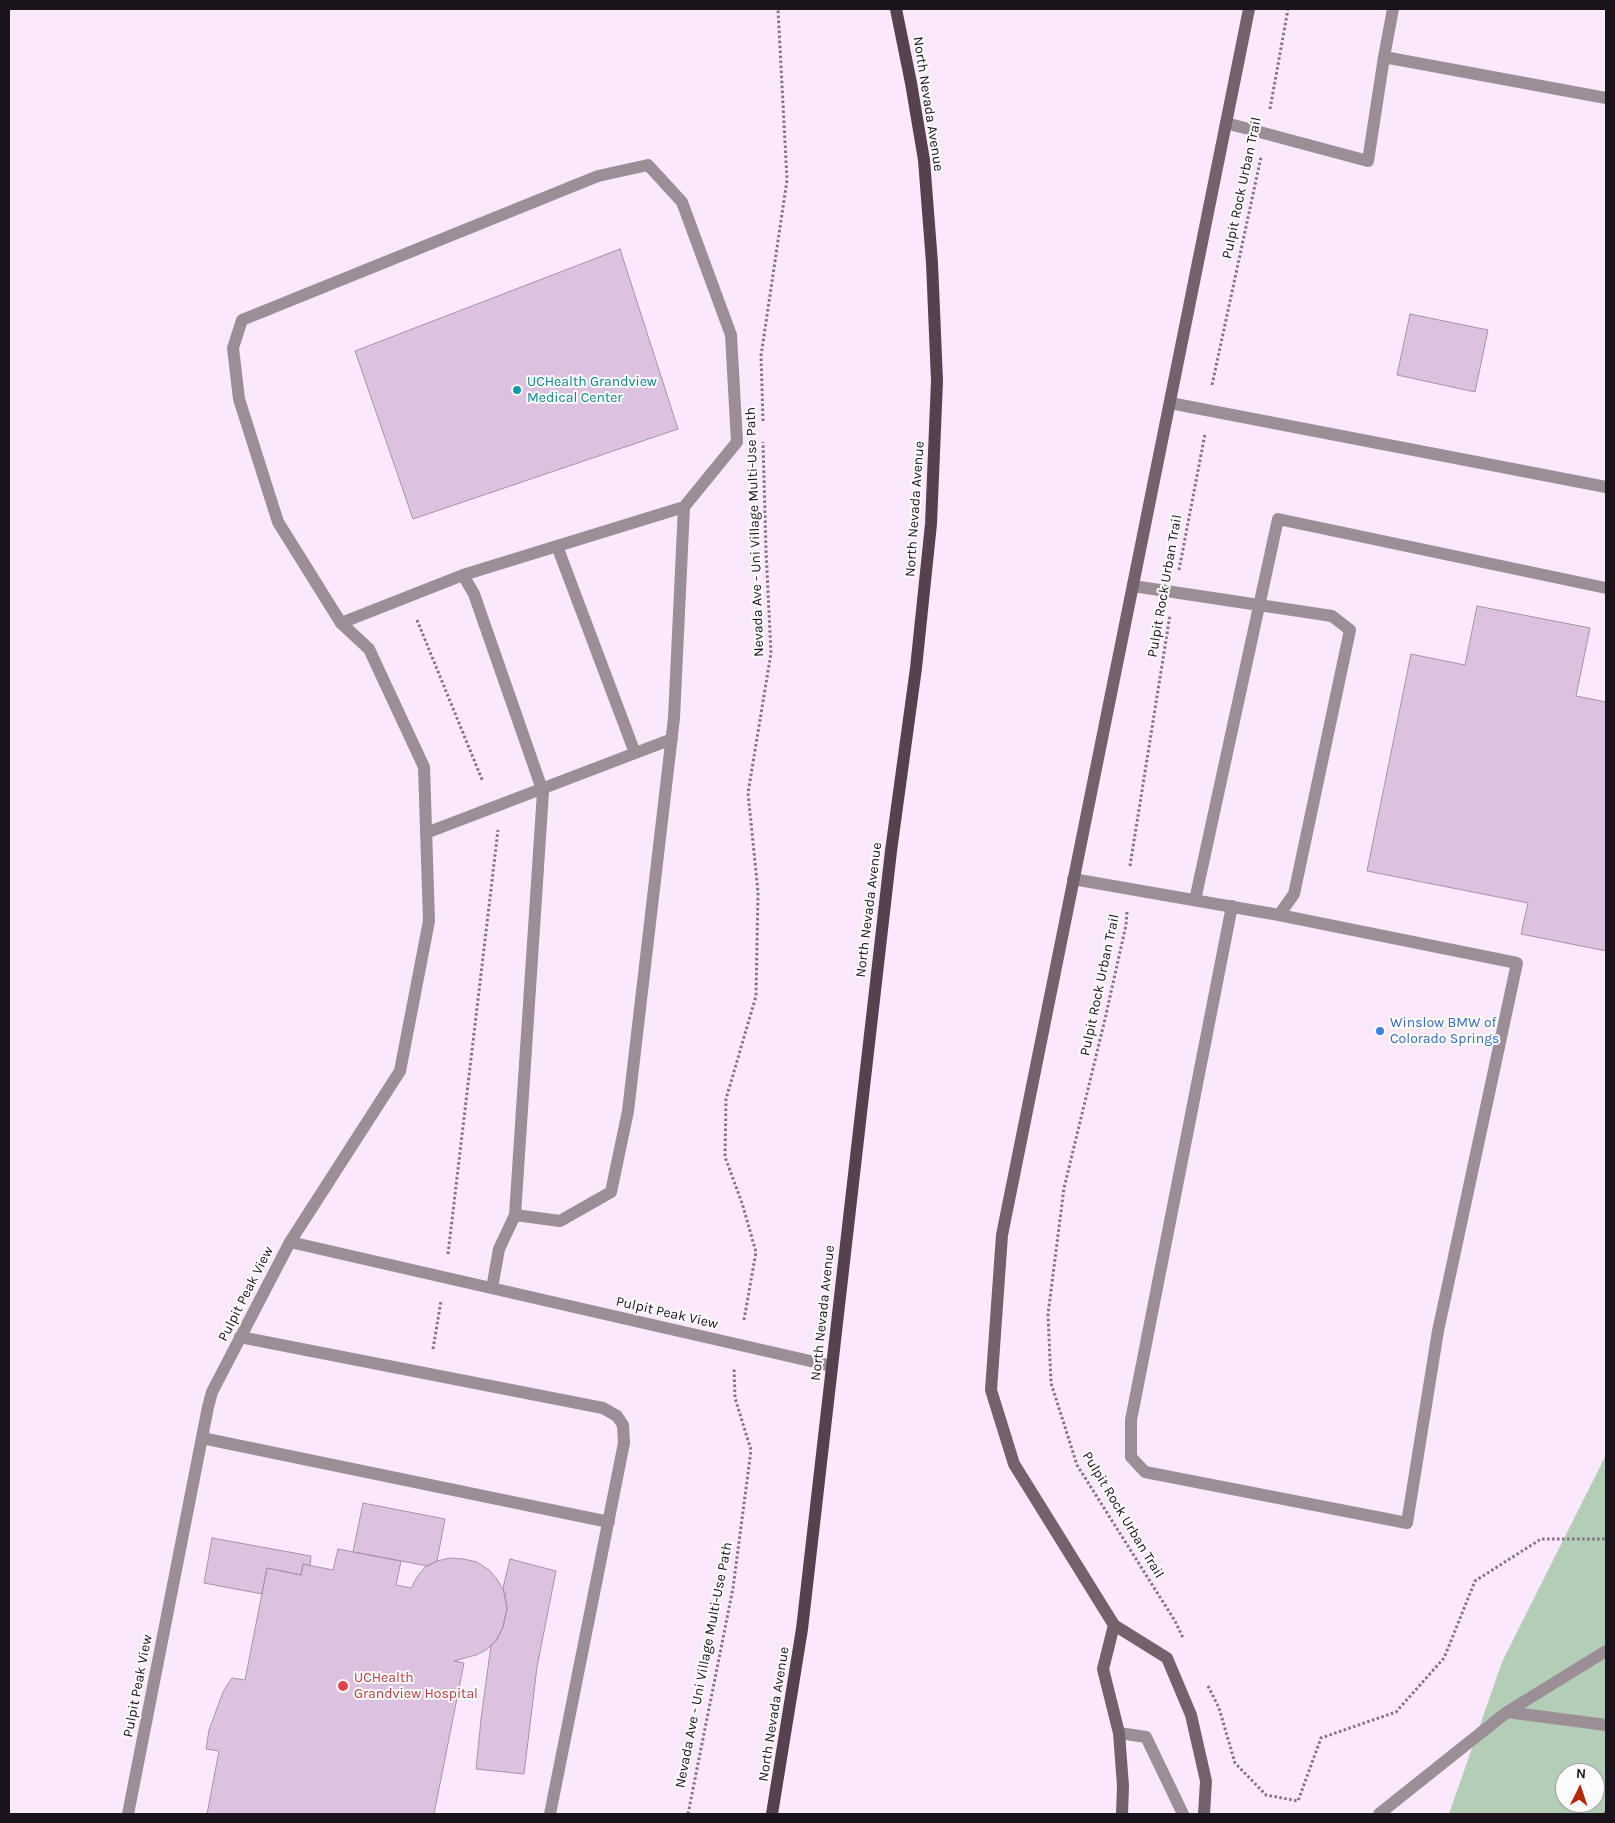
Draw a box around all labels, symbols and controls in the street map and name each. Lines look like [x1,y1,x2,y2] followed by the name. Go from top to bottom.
[909,35,947,173] street label: North Nevada Avenue
[1219,116,1265,260] street label: Pulpit Rock Urban Trail
[527,374,657,407] place label: UCHealth Grandview Medical Center
[511,384,523,396] marker: UCHealth Grandview Medical Center
[742,407,768,657] street label: Nevada Ave - Uni Village Multi-Use Path
[902,440,928,578] street label: North Nevada Avenue
[1144,513,1186,659] street label: Pulpit Rock Urban Trail
[852,841,886,979] street label: North Nevada Avenue
[1077,913,1123,1057] street label: Pulpit Rock Urban Trail
[1390,1015,1499,1048] place label: Winslow BMW of Colorado Springs
[1374,1025,1386,1037] marker: Winslow BMW of Colorado Springs
[215,1244,277,1344] street label: Pulpit Peak View
[808,1244,838,1382] street label: North Nevada Avenue
[614,1293,720,1333] street label: Pulpit Peak View
[1079,1449,1167,1581] street label: Pulpit Rock Urban Trail
[672,1541,736,1789] street label: Nevada Ave - Uni Village Multi-Use Path
[120,1633,156,1739] street label: Pulpit Peak View
[755,1645,793,1783] street label: North Nevada Avenue
[354,1670,478,1702] place label: UCHealth Grandview Hospital
[336,1679,350,1693] marker: UCHealth Grandview Hospital
[1555,1763,1605,1813] north arrow
[1575,1765,1587,1782] text: N

